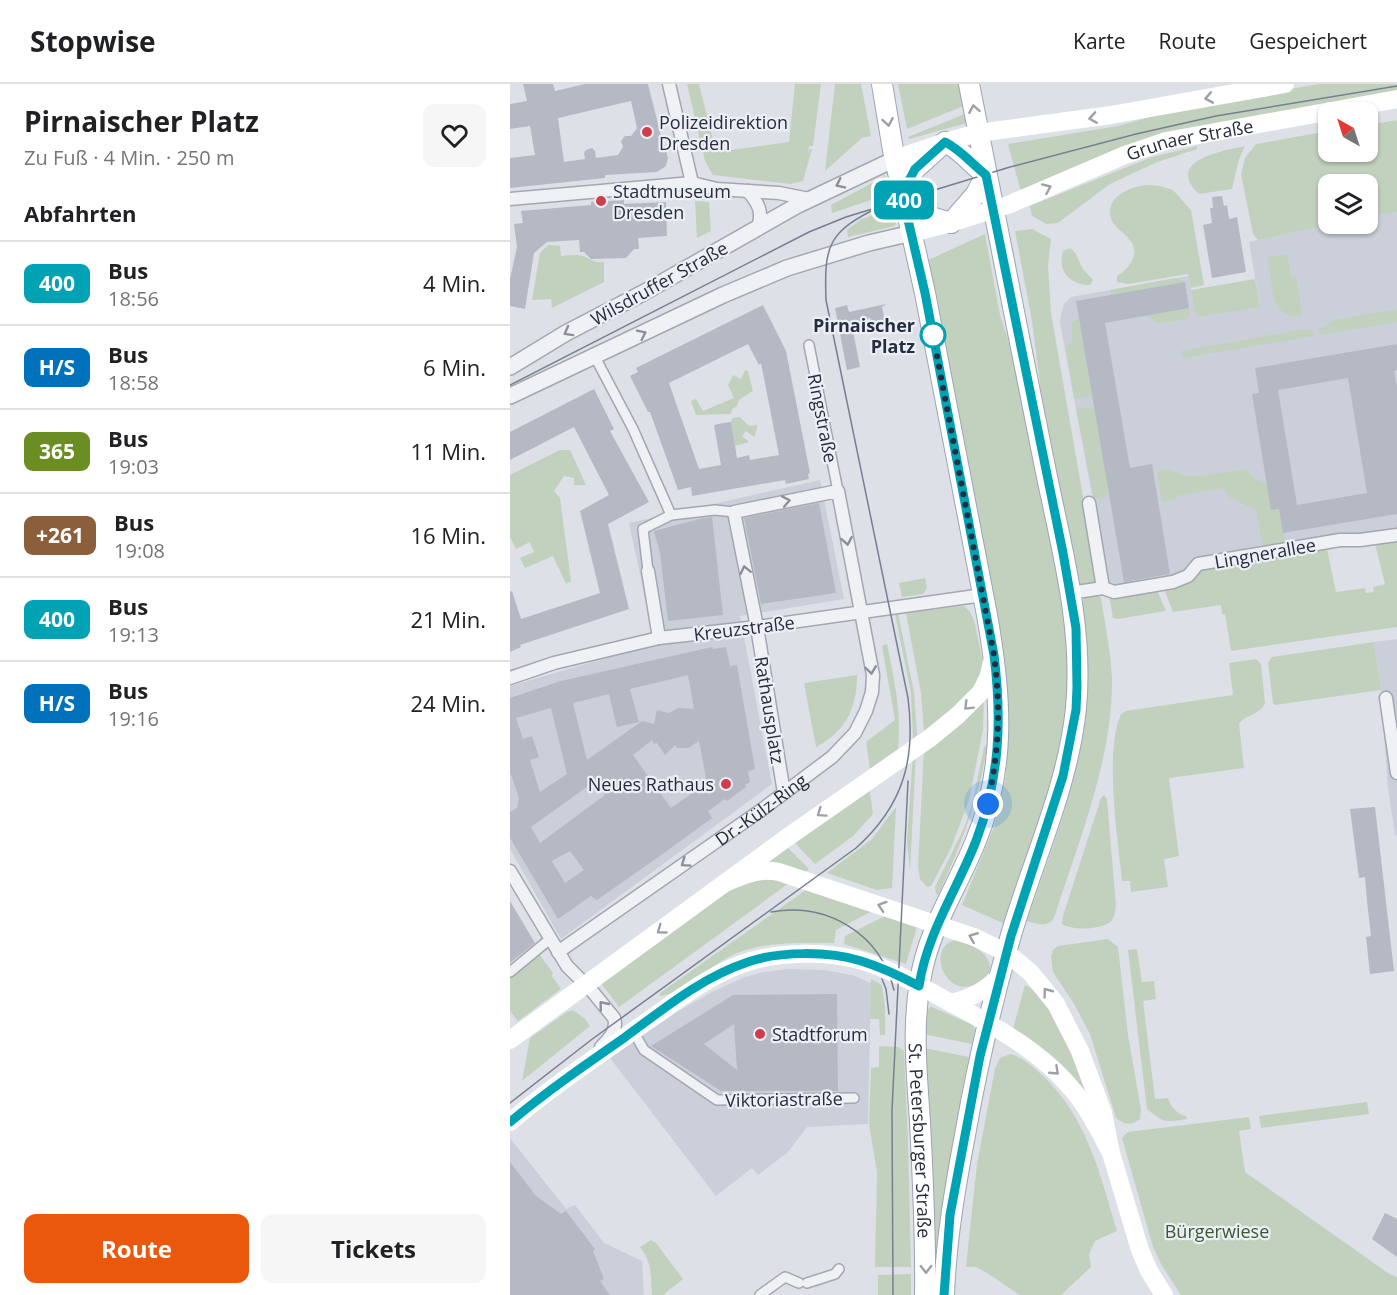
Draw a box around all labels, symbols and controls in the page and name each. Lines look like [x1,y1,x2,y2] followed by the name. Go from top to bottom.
[30,22,156,60] text: Stopwise
[1073,27,1125,55] text: Karte
[1158,27,1216,55] text: Route
[1249,27,1367,55] text: Gespeichert
[1204,91,1213,103] one-way arrow
[24,102,259,140] text: Pirnaischer Platz
[1318,102,1378,162] north arrow
[1318,102,1378,234] map controls
[423,104,486,167] button: heart
[968,104,980,113] one-way arrow
[659,110,788,155] place label: Polizeidirektion Dresden
[1088,111,1098,124] one-way arrow
[1123,113,1255,166] street label: Grunaer Straße
[881,116,894,126] one-way arrow
[640,125,654,139] marker: Polizeidirektion Dresden
[24,144,234,171] text: Zu Fuß · 4 Min. · 250 m
[1318,174,1378,234] button: layers
[836,177,847,189] one-way arrow
[613,179,731,224] place label: Stadtmuseum Dresden
[870,180,938,220] line badge: 400
[1040,184,1051,196] one-way arrow
[886,186,922,214] text: 400
[594,194,608,208] marker: Stadtmuseum Dresden
[24,198,136,228] text: Abfahrten
[586,235,732,331] street label: Wilsdruffer Straße
[108,255,148,285] text: Bus
[423,268,486,298] text: 4 Min.
[39,269,75,297] text: 400
[108,285,159,312] text: 18:56
[813,313,915,358] place label: Pirnaischer Platz
[920,322,946,348] marker: Pirnaischer Platz
[564,325,575,336] one-way arrow
[636,329,647,341] one-way arrow
[108,339,148,369] text: Bus
[423,352,486,382] text: 6 Min.
[39,353,75,381] text: H/S
[108,369,159,396] text: 18:58
[803,371,843,465] street label: Ringstraße
[108,423,148,453] text: Bus
[411,436,486,466] text: 11 Min.
[39,437,75,465] text: 365
[108,453,159,480] text: 19:03
[781,495,791,508] one-way arrow
[114,507,154,537] text: Bus
[411,520,486,550] text: 16 Min.
[36,521,84,549] text: +261
[1212,532,1318,574] street label: Lingnerallee
[841,536,853,545] one-way arrow
[114,537,165,564] text: 19:08
[739,565,752,575] one-way arrow
[108,591,148,621] text: Bus
[411,604,486,634] text: 21 Min.
[39,605,75,633] text: 400
[692,610,796,646] street label: Kreuzstraße
[108,621,159,648] text: 19:13
[750,654,790,766] street label: Rathausplatz
[864,665,876,674] one-way arrow
[108,675,148,705] text: Bus
[411,688,486,718] text: 24 Min.
[39,689,75,717] text: H/S
[965,698,976,709] one-way arrow
[108,705,159,732] text: 19:16
[710,768,812,851] street label: Dr.-Külz-Ring
[588,772,714,796] place label: Neues Rathaus
[719,777,733,791] marker: Neues Rathaus
[973,789,1003,819] your location
[817,806,828,817] one-way arrow
[680,856,691,867] one-way arrow
[877,901,888,913] one-way arrow
[656,923,667,934] one-way arrow
[968,932,979,944] one-way arrow
[1043,988,1054,999] one-way arrow
[600,1001,611,1012] one-way arrow
[772,1022,868,1046] place label: Stadtforum
[753,1027,767,1041] marker: Stadtforum
[904,1043,937,1238] street label: St. Petersburger Straße
[1048,1064,1059,1075] one-way arrow
[725,1086,843,1112] street label: Viktoriastraße
[24,1214,249,1283] button: Route
[261,1214,486,1283] button: Tickets
[1165,1219,1269,1243] park label: Bürgerwiese
[920,1264,932,1273] one-way arrow

